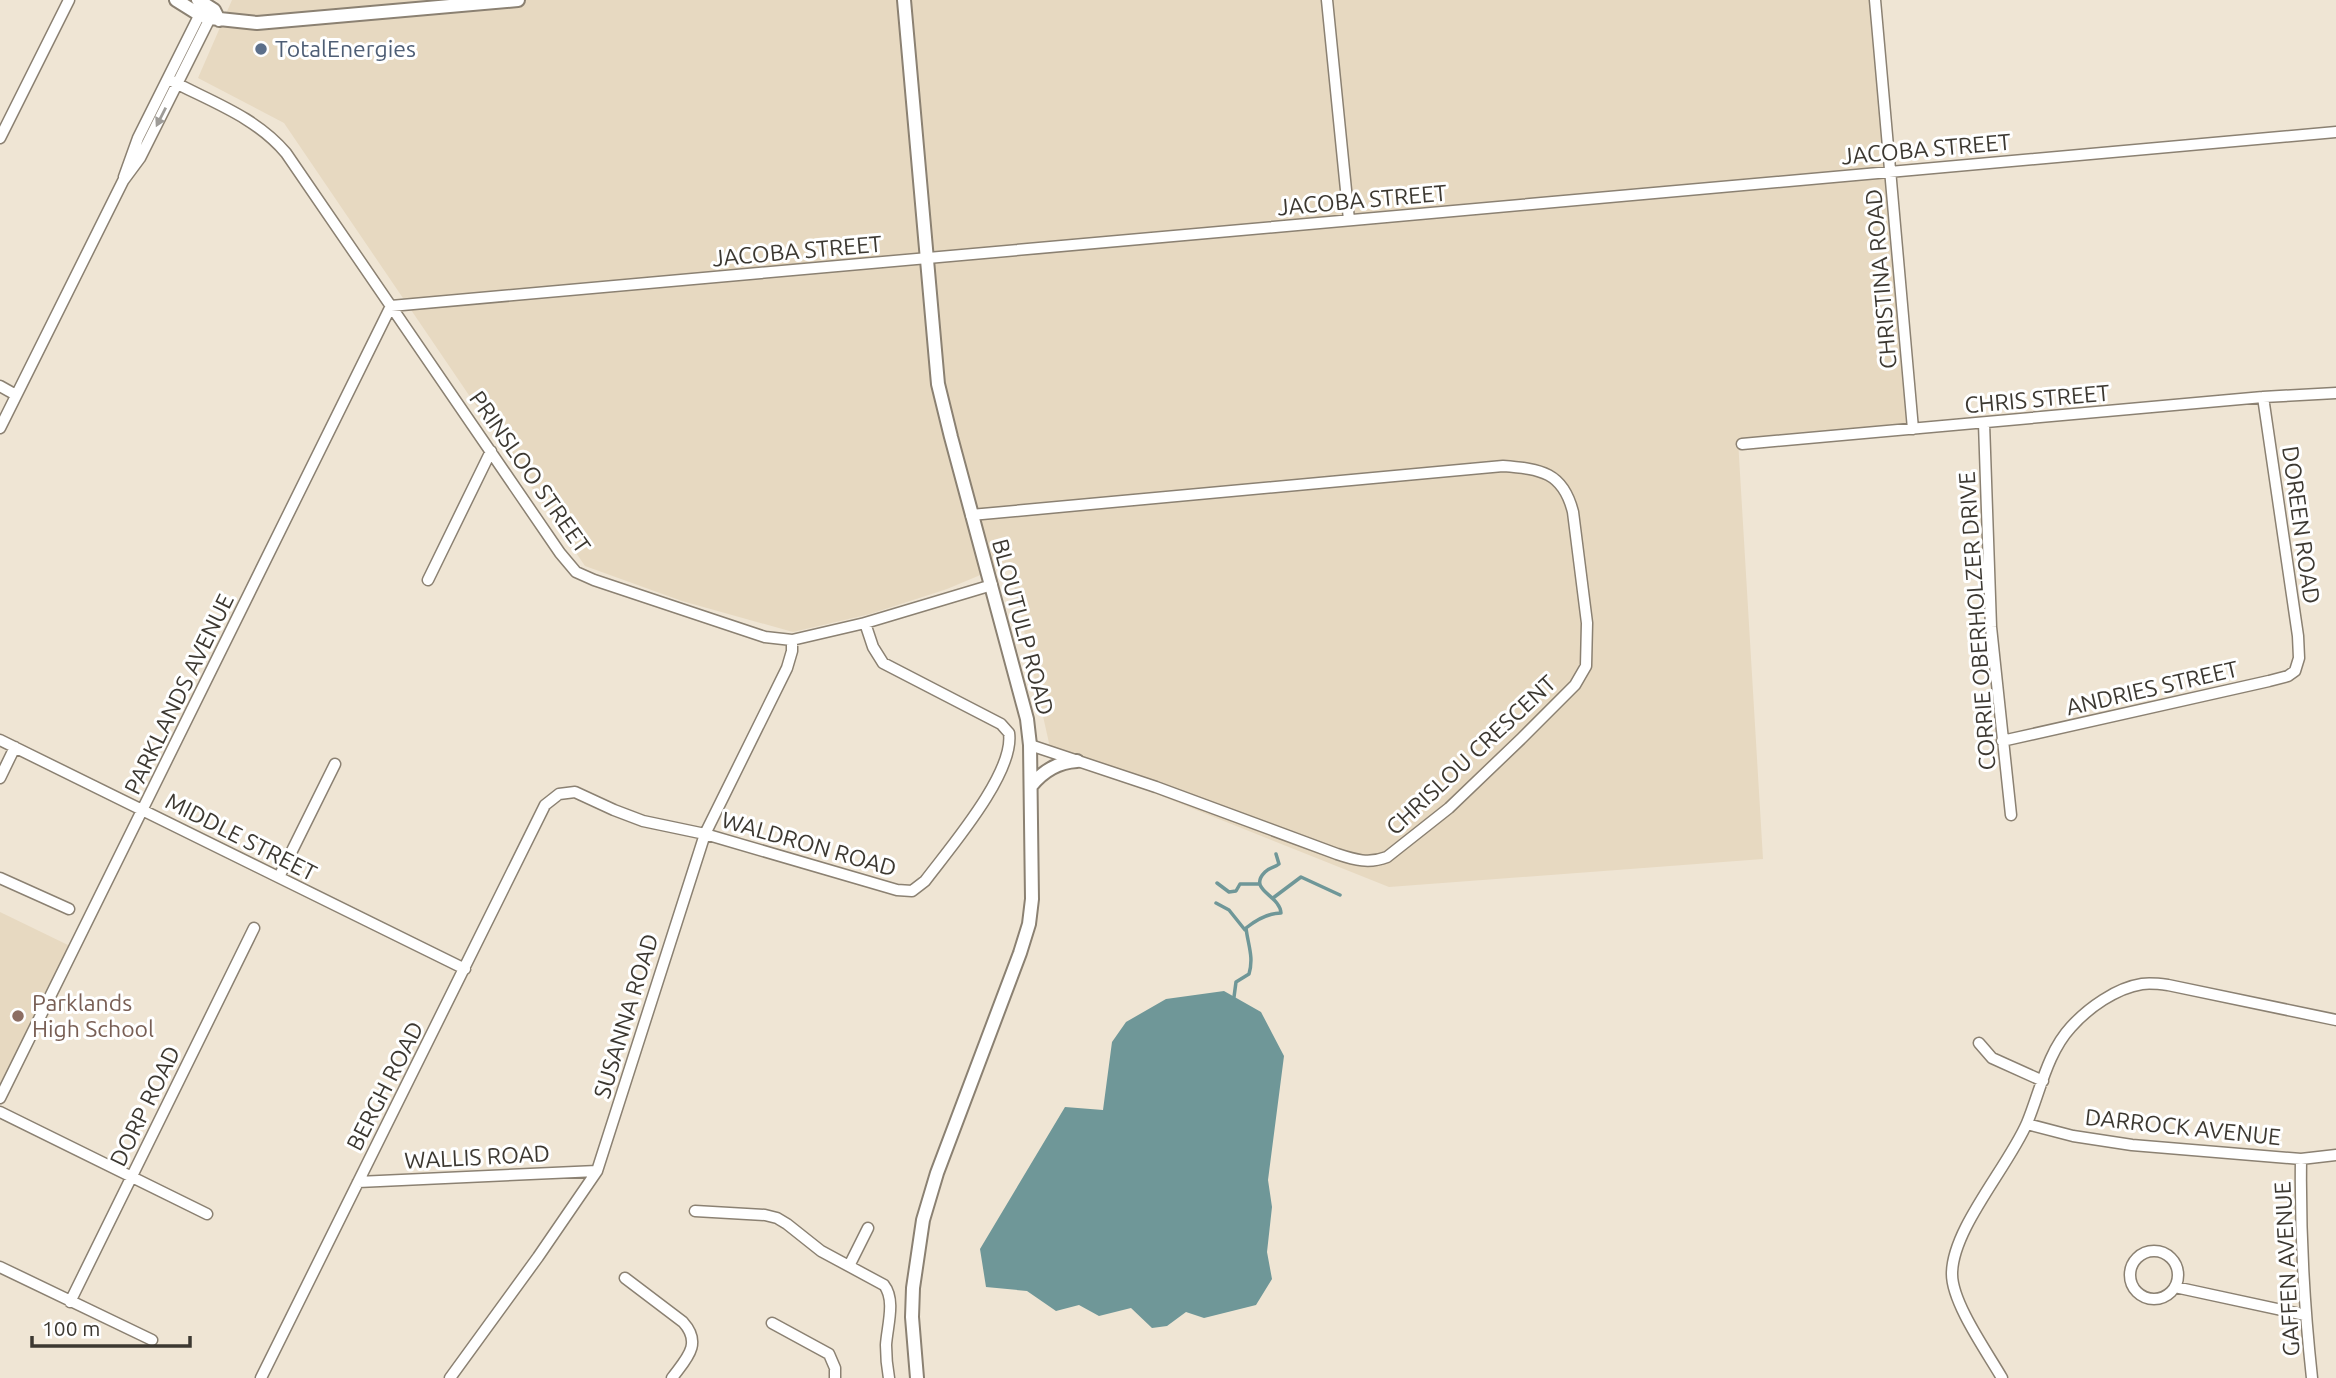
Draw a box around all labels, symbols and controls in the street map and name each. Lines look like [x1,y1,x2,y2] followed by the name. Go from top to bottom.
[275,36,416,61] place label: TotalEnergies
[253,41,269,57] marker: TotalEnergies
[156,107,167,127] one-way arrow
[1840,129,2012,168] street label: JACOBA STREET
[1276,180,1448,219] street label: JACOBA STREET
[1860,188,1901,370] street label: CHRISTINA ROAD
[711,231,883,270] street label: JACOBA STREET
[1963,380,2111,417] street label: CHRIS STREET
[465,386,596,558] street label: PRINSLOO STREET
[2278,444,2325,605] street label: DOREEN ROAD
[1954,471,1999,771] street label: CORRIE OBERHOLZER DRIVE
[988,536,1059,718] street label: BLOUTULP ROAD
[119,590,238,798] street label: PARKLANDS AVENUE
[2063,656,2241,719] street label: ANDRIES STREET
[1381,670,1560,839] street label: CHRISLOU CRESCENT
[162,788,321,885] street label: MIDDLE STREET
[719,807,900,880] street label: WALDRON ROAD
[589,930,662,1101] street label: SUSANNA ROAD
[32,990,154,1041] place label: Parklands High School
[10,1008,26,1024] marker: Parklands High School
[341,1017,428,1154] street label: BERGH ROAD
[105,1042,184,1170] street label: DORP ROAD
[2084,1104,2282,1149] street label: DARROCK AVENUE
[404,1140,550,1173] street label: WALLIS ROAD
[2269,1181,2304,1357] street label: GAFFEN AVENUE
[32,1304,189,1348] scale bar
[42,1316,100,1340] text: 100 m

